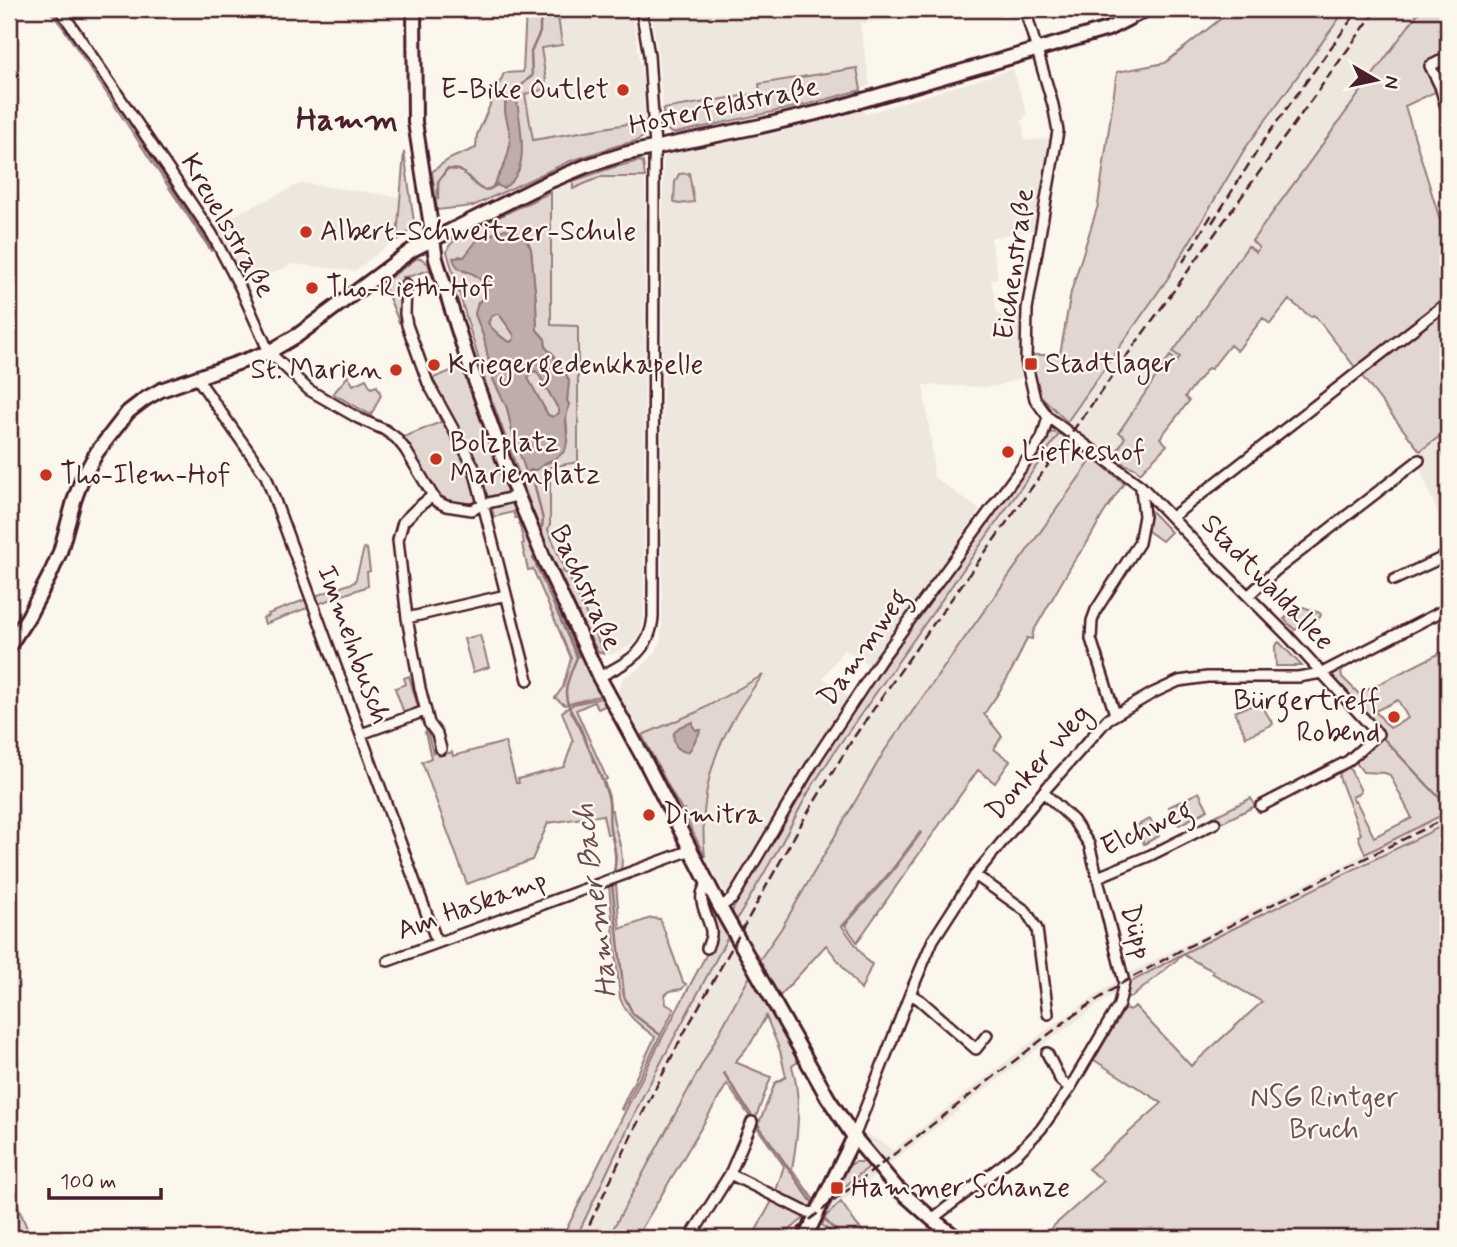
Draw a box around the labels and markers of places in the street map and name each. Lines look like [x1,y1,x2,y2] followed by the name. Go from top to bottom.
[440,72,609,109] place label: E-Bike Outlet
[615,82,631,98] marker: E-Bike Outlet
[320,214,636,251] place label: Albert-Schweitzer-Schule
[298,224,314,240] marker: Albert-Schweitzer-Schule
[326,270,493,307] place label: Tho-Rieth-Hof
[304,280,320,296] marker: Tho-Rieth-Hof
[1045,346,1176,385] place label: Stadtlager
[448,347,703,387] place label: Kriegergedenkkapelle
[250,352,382,389] place label: St. Marien
[1023,356,1039,372] marker: Stadtlager
[426,357,442,373] marker: Kriegergedenkkapelle
[388,362,404,378] marker: St. Marien
[450,425,600,494] place label: Bolzplatz Marienplatz
[1022,434,1145,471] place label: Liefkeshof
[1000,444,1016,460] marker: Liefkeshof
[428,451,444,467] marker: Bolzplatz Marienplatz
[60,457,230,494] place label: Tho-Ilem-Hof
[38,467,54,483] marker: Tho-Ilem-Hof
[1234,683,1380,752] place label: Bürgertreff Robend
[1386,709,1402,725] marker: Bürgertreff Robend
[663,797,763,834] place label: Dimitra
[641,807,657,823] marker: Dimitra
[851,1170,1070,1207] place label: Hammer Schanze
[829,1180,845,1196] marker: Hammer Schanze

